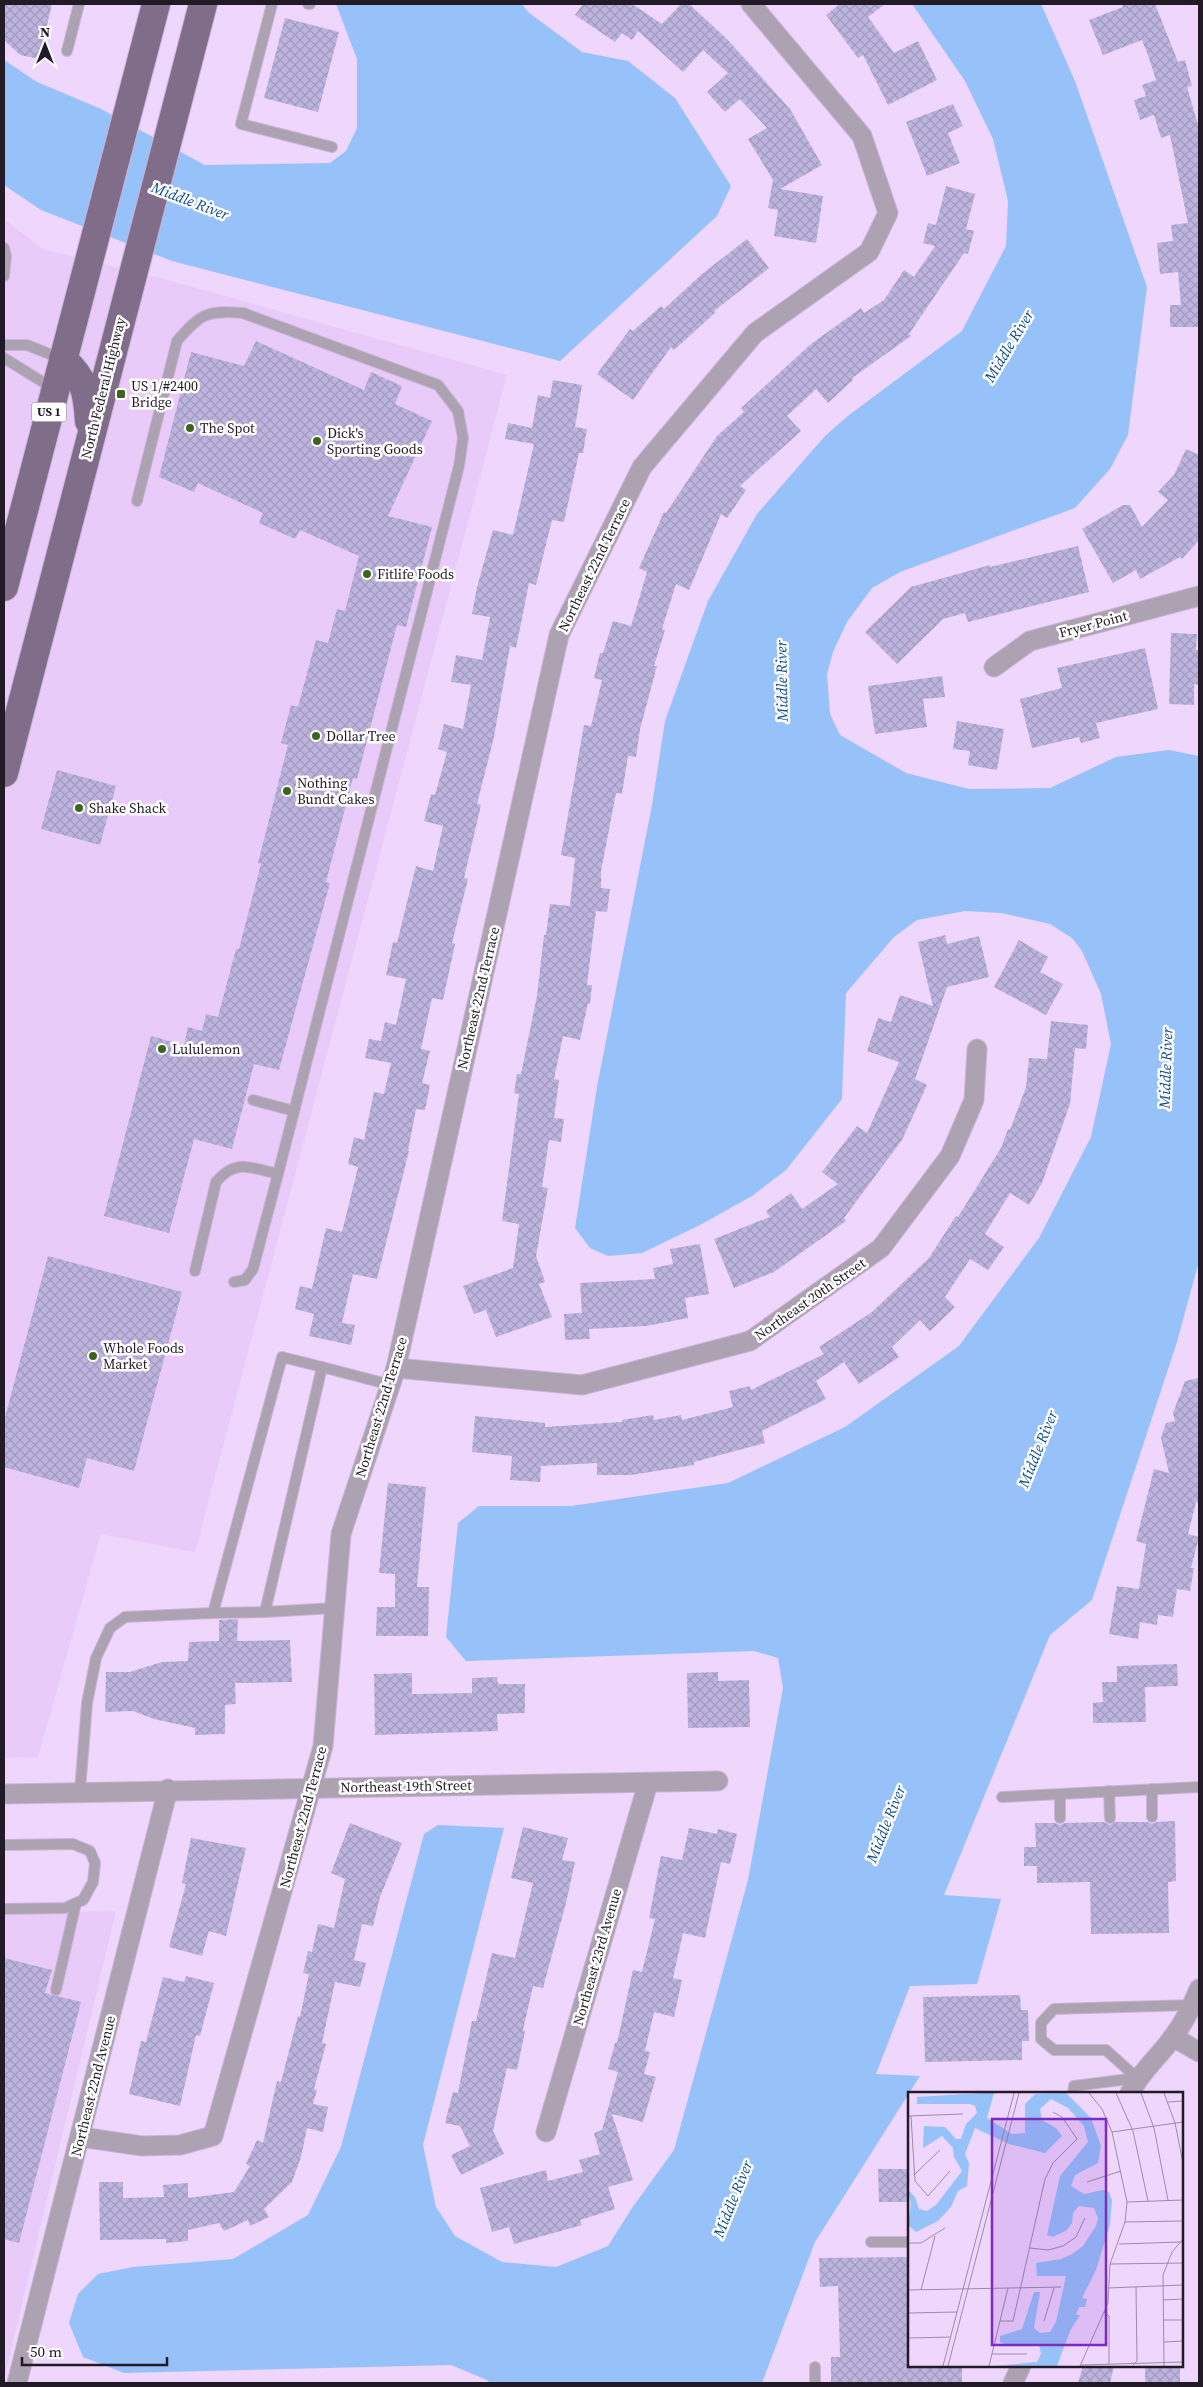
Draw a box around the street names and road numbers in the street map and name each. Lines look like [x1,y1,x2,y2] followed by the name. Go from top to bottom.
[76,314,130,461] street label: North Federal Highway
[32,402,66,422] road number: US 1
[553,495,635,635] street label: Northeast 22nd Terrace
[1057,605,1130,643] street label: Fryer Point
[452,925,504,1071] street label: Northeast 22nd Terrace
[750,1253,870,1345] street label: Northeast 20th Street
[350,1334,412,1480] street label: Northeast 22nd Terrace
[274,1744,332,1890] street label: Northeast 22nd Terrace
[340,1775,472,1797] street label: Northeast 19th Street
[568,1886,626,2028] street label: Northeast 23rd Avenue
[66,2013,120,2159] street label: Northeast 22nd Avenue

